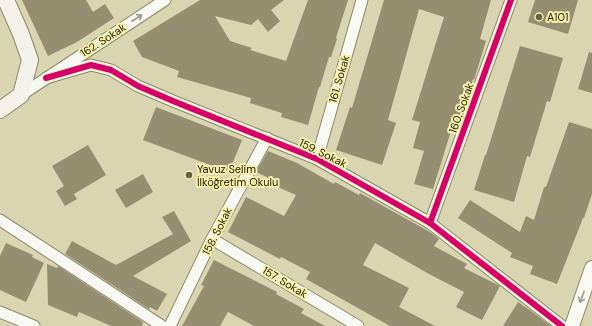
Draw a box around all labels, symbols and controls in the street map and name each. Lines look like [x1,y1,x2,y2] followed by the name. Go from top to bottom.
[547,10,568,24] place label: A101
[534,12,544,22] marker: A101
[131,14,142,23] one-way arrow
[78,20,129,60] street label: 162. Sokak
[326,53,353,104] street label: 161. Sokak
[445,81,477,135] street label: 160. Sokak
[297,135,350,171] street label: 159. Sokak
[197,162,278,189] place label: Yavuz Selim İlköğretim Okulu
[184,170,194,180] marker: Yavuz Selim İlköğretim Okulu
[199,204,235,257] street label: 158. Sokak
[260,263,311,301] street label: 157. Sokak
[577,291,585,303] one-way arrow

